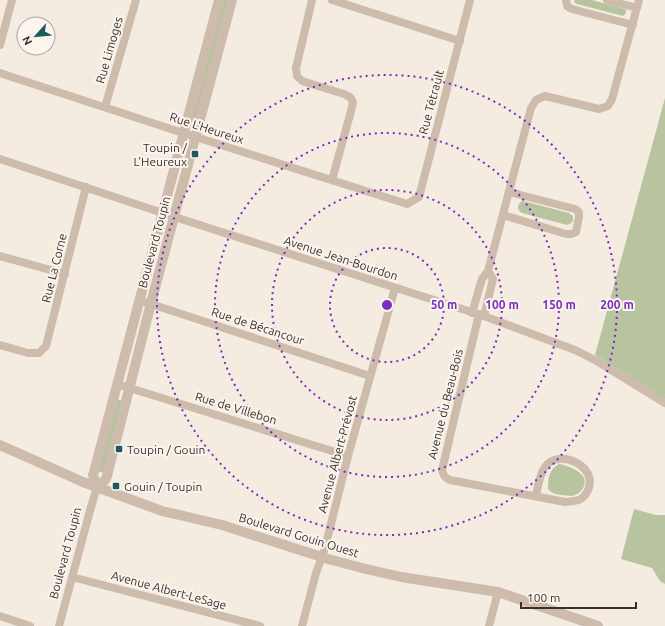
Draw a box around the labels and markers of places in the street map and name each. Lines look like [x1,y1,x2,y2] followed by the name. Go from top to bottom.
[133,141,188,168] place label: Toupin / L'Heureux
[190,149,200,159] marker: Toupin / L'Heureux
[380,298,394,312] centre of rings
[127,443,205,456] place label: Toupin / Gouin
[114,444,124,454] marker: Toupin / Gouin
[124,480,202,493] place label: Gouin / Toupin
[111,481,121,491] marker: Gouin / Toupin

